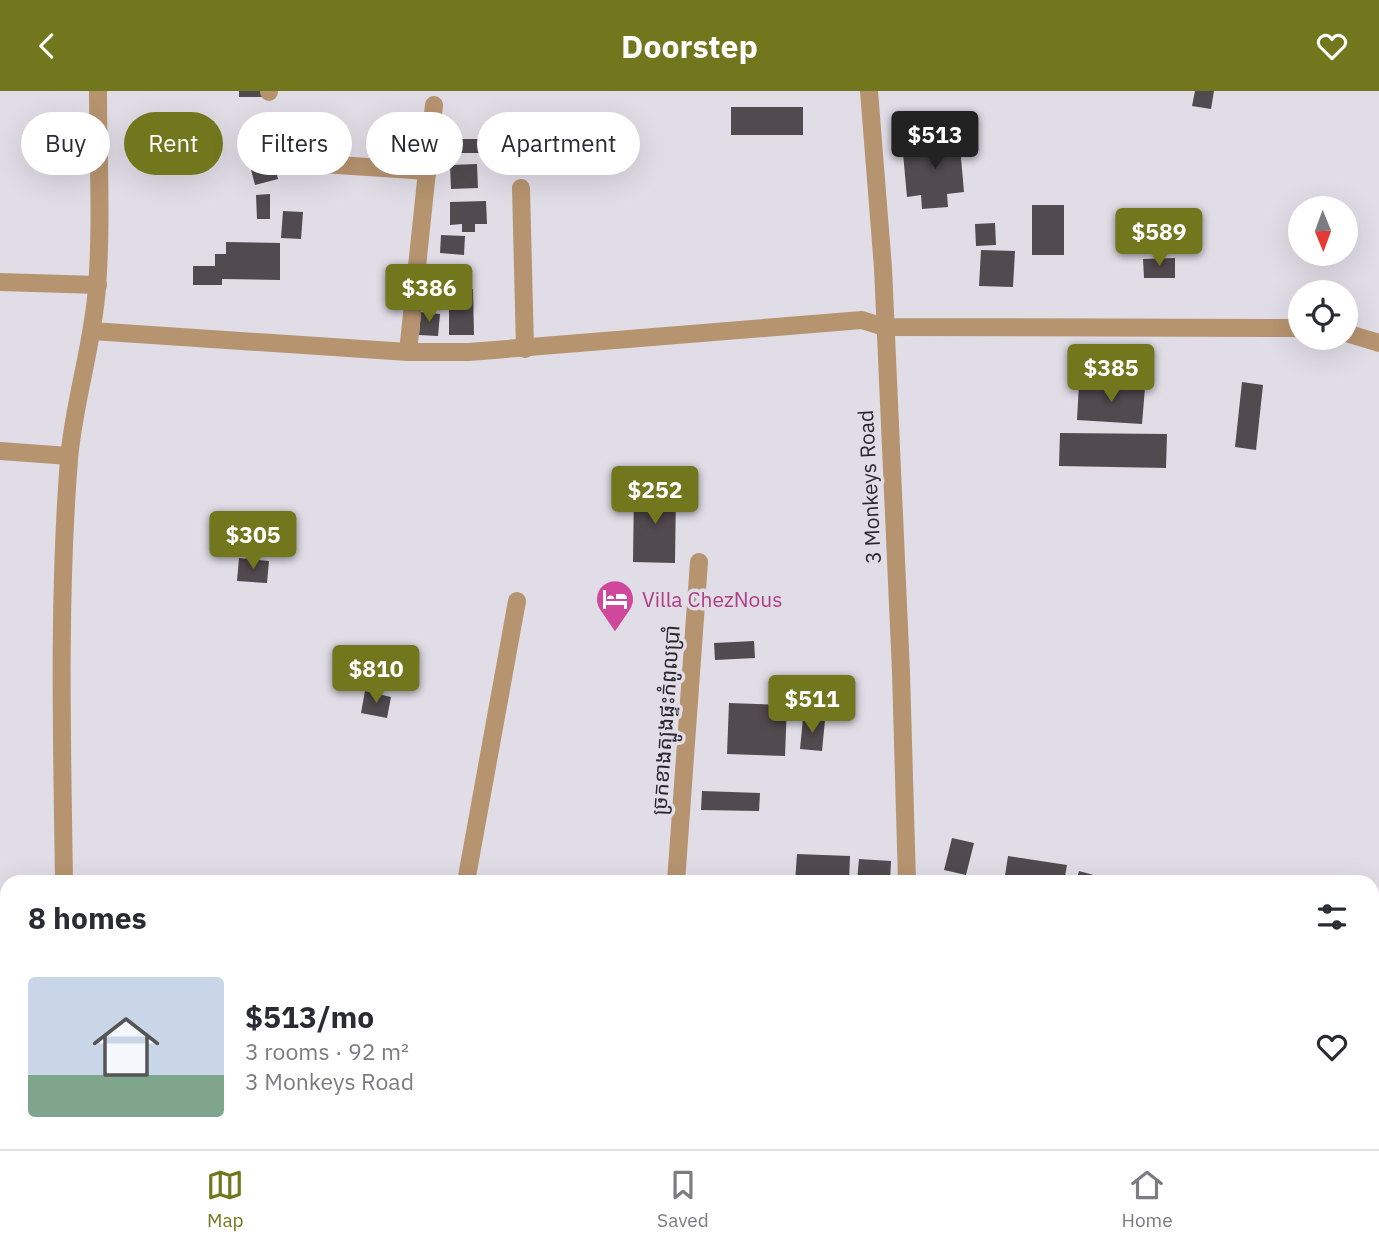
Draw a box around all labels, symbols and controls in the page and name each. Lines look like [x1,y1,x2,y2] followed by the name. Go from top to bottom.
[621,25,758,67] text: Doorstep
[28,27,66,65] icon: back
[1313,27,1351,65] icon: heart
[894,111,976,171] pin: $513
[21,112,110,175] chip: Buy
[124,112,223,175] chip: Rent
[237,112,352,175] chip: Filters
[366,112,463,175] chip: New
[477,112,640,175] chip: Apartment
[907,119,963,149] text: $513
[1288,196,1358,266] north arrow
[1288,196,1358,350] map controls
[1118,209,1200,268] pin: $589
[1131,216,1187,246] text: $589
[388,265,470,324] pin: $386
[401,272,457,302] text: $386
[1288,280,1358,350] button: locate
[1070,345,1152,404] pin: $385
[1083,352,1139,382] text: $385
[851,409,887,565] street label: 3 Monkeys Road
[614,467,696,526] pin: $252
[627,474,683,504] text: $252
[212,511,294,571] pin: $305
[225,519,281,549] text: $305
[594,578,636,633] hotel icon: Villa ChezNous
[642,585,782,613] place label: Villa ChezNous
[644,624,691,817] street label: ច្រកខាងត្បូងផ្ទះកំពូលប្រាំ
[335,645,417,705] pin: $810
[348,653,404,683] text: $810
[771,675,853,735] pin: $511
[784,683,840,713] text: $511
[28,898,147,937] text: 8 homes
[1313,898,1351,936] icon: filters
[245,997,374,1036] text: $513/mo
[84,1005,168,1089] icon: home
[1313,1028,1351,1066] icon: heart
[245,1036,409,1066] text: 3 rooms · 92 m²
[245,1066,414,1096] text: 3 Monkeys Road
[206,1166,244,1232] tab: Map
[657,1166,709,1232] tab: Saved
[1122,1166,1173,1232] tab: Home

